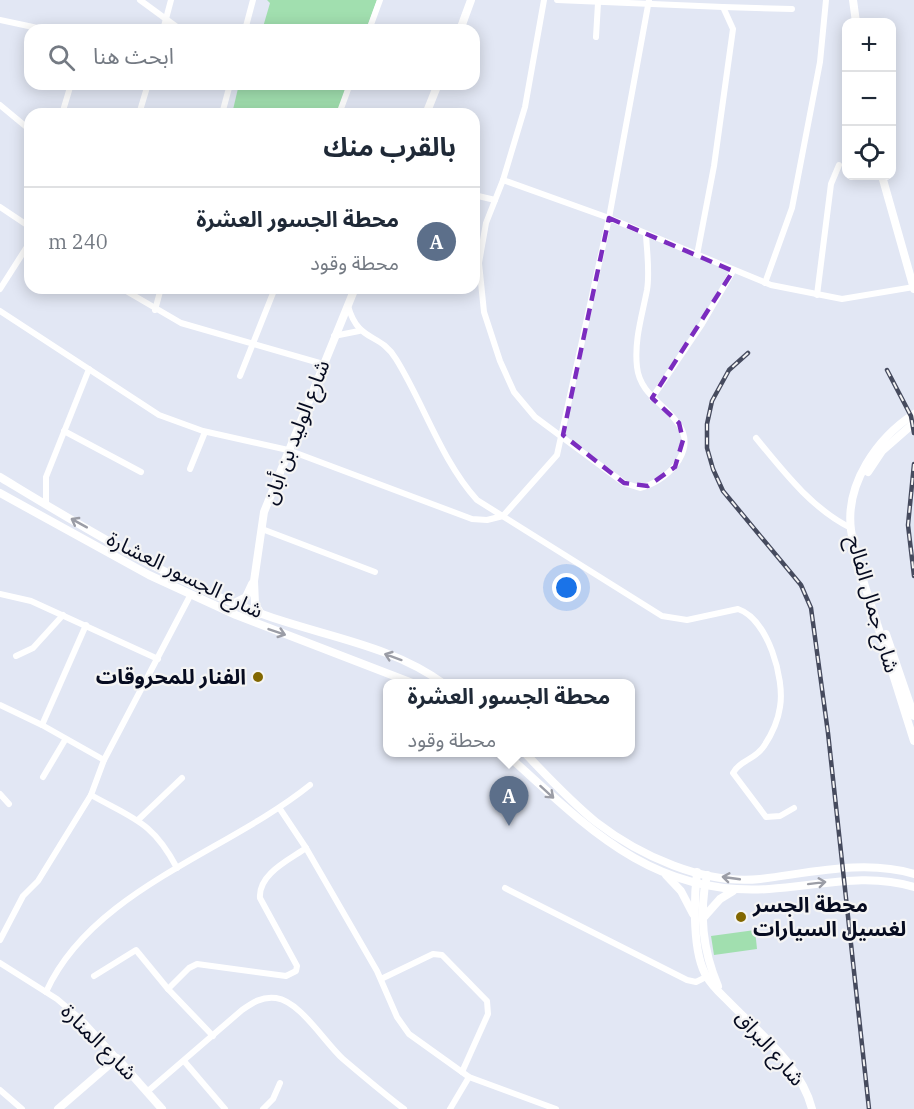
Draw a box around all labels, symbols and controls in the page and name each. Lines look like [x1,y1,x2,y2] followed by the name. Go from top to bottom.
[842,18,896,180] map controls
[842,18,896,72] button: +
[24,24,480,90] search box
[45,41,78,74] icon: search
[93,41,174,70] text: ابحث هنا
[842,72,896,126] button: −
[842,126,896,180] button: locate
[323,129,456,163] text: بالقرب منك
[196,204,399,233] text: محطة الجسور العشرة
[48,228,108,255] text: 240 m
[430,228,444,255] text: A
[310,249,399,276] text: محطة وقود
[255,355,337,509] street label: شارع الوليد بن أبان
[71,516,88,528] one-way arrow
[102,524,268,626] street label: شارع الجسور العشارة
[839,532,907,676] street label: شارع جمال الفالح
[552,573,581,602] your location
[267,627,286,638] one-way arrow
[384,650,402,661] one-way arrow
[96,662,246,690] place label: الفنار للمحروقات
[251,670,265,684] marker: الفنار للمحروقات
[383,679,635,757] popup
[408,681,610,710] text: محطة الجسور العشرة
[408,726,496,753] text: محطة وقود
[490,776,528,826] pin: A
[539,785,554,799] one-way arrow
[721,873,741,884] one-way arrow
[807,878,827,889] one-way arrow
[752,890,906,942] place label: محطة الجسر لغسيل السيارات
[734,910,748,924] marker: محطة الجسر لغسيل السيارات
[54,997,144,1087] street label: شارع المنارة
[728,1003,812,1093] street label: شارع البراق

